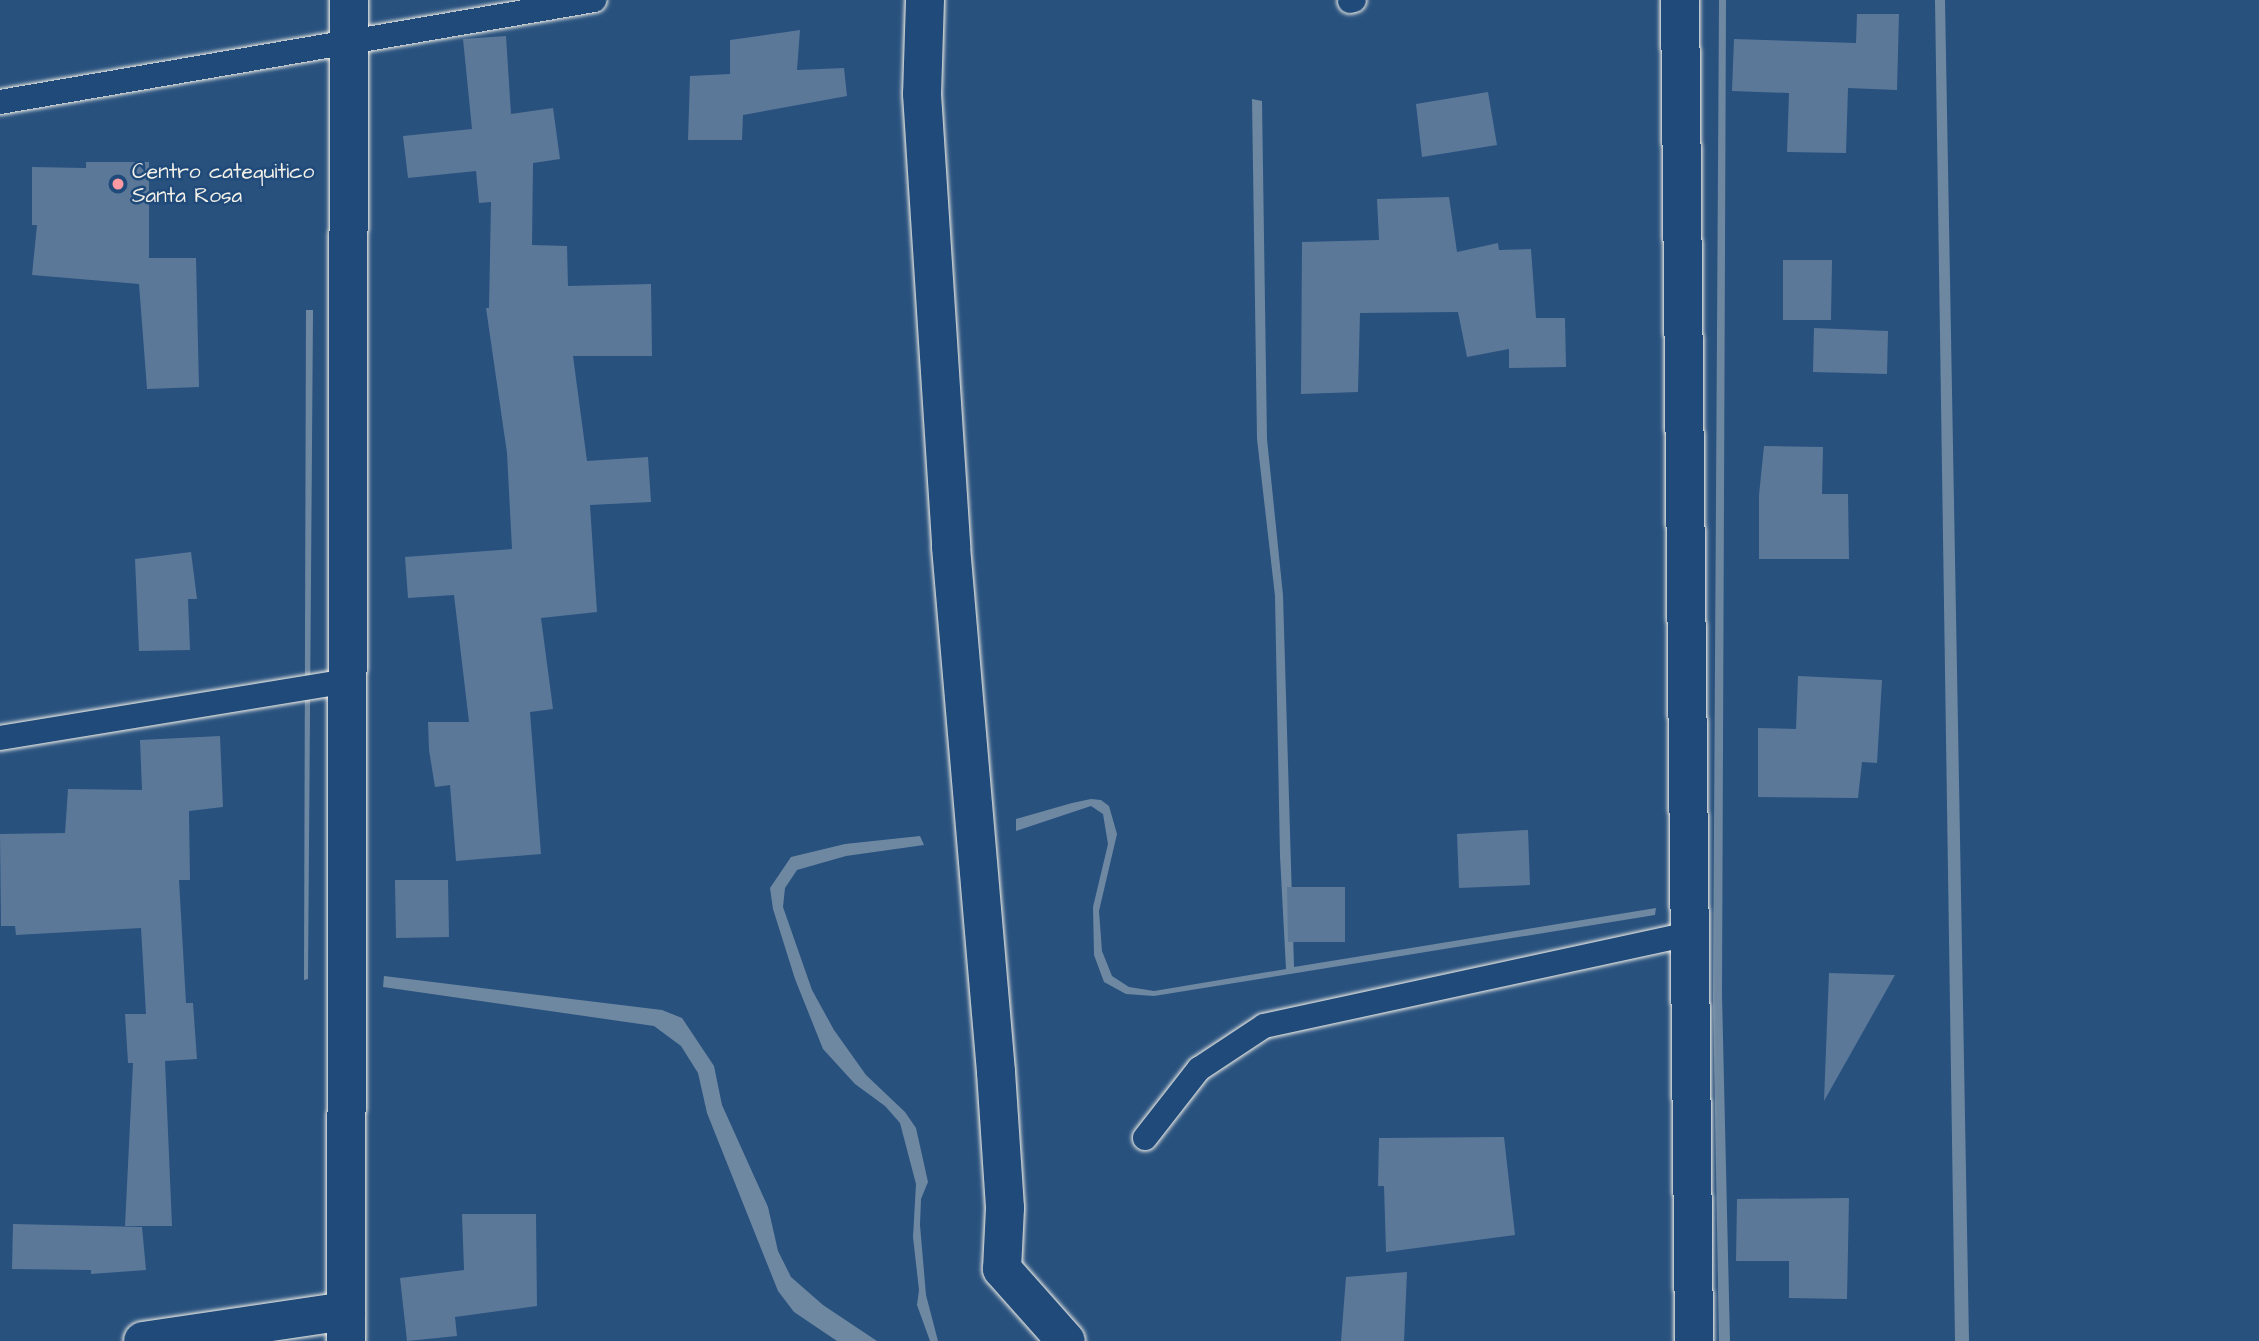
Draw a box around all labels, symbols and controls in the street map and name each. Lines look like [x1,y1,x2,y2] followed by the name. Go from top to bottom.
[132,159,314,209] place label: Centro catequitico Santa Rosa
[110,176,126,192] marker: Centro catequitico Santa Rosa

